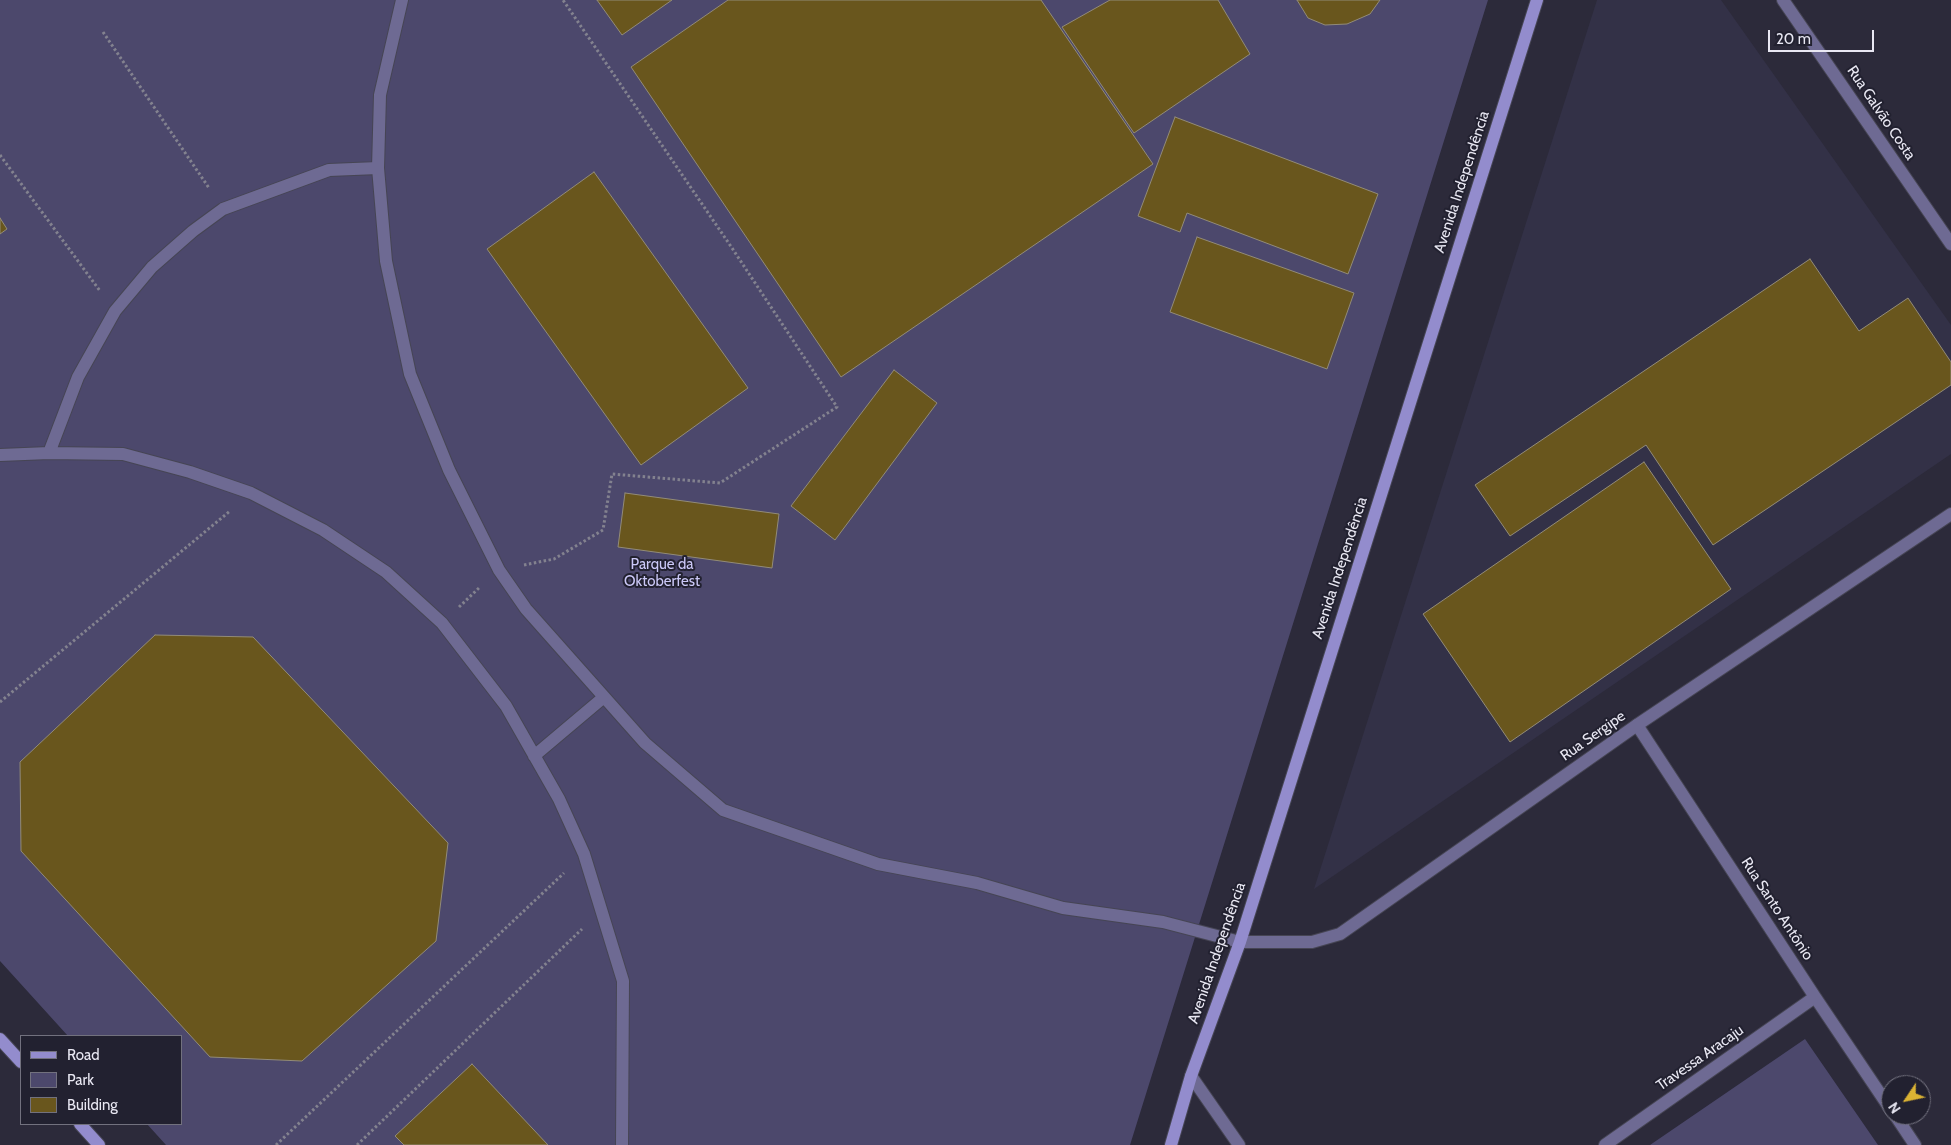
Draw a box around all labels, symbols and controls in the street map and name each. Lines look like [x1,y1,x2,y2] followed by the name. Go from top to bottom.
[1771,20,1877,52] scale bar
[1776,30,1811,48] text: 20 m
[1843,62,1919,164] street label: Rua Galvão Costa
[1431,109,1493,255] street label: Avenida Independência
[1309,495,1371,641] street label: Avenida Independência
[624,556,700,591] park label: Parque da Oktoberfest
[1557,707,1629,765] street label: Rua Sergipe
[1737,854,1817,964] street label: Rua Santo Antônio
[1184,880,1250,1026] street label: Avenida Independência
[1653,1021,1747,1095] street label: Travessa Aracaju
[20,1035,182,1125] legend
[67,1046,100,1064] text: Road
[67,1071,94,1089] text: Park
[1881,1075,1931,1125] north arrow
[67,1096,118,1114] text: Building
[1884,1099,1905,1117] text: N

